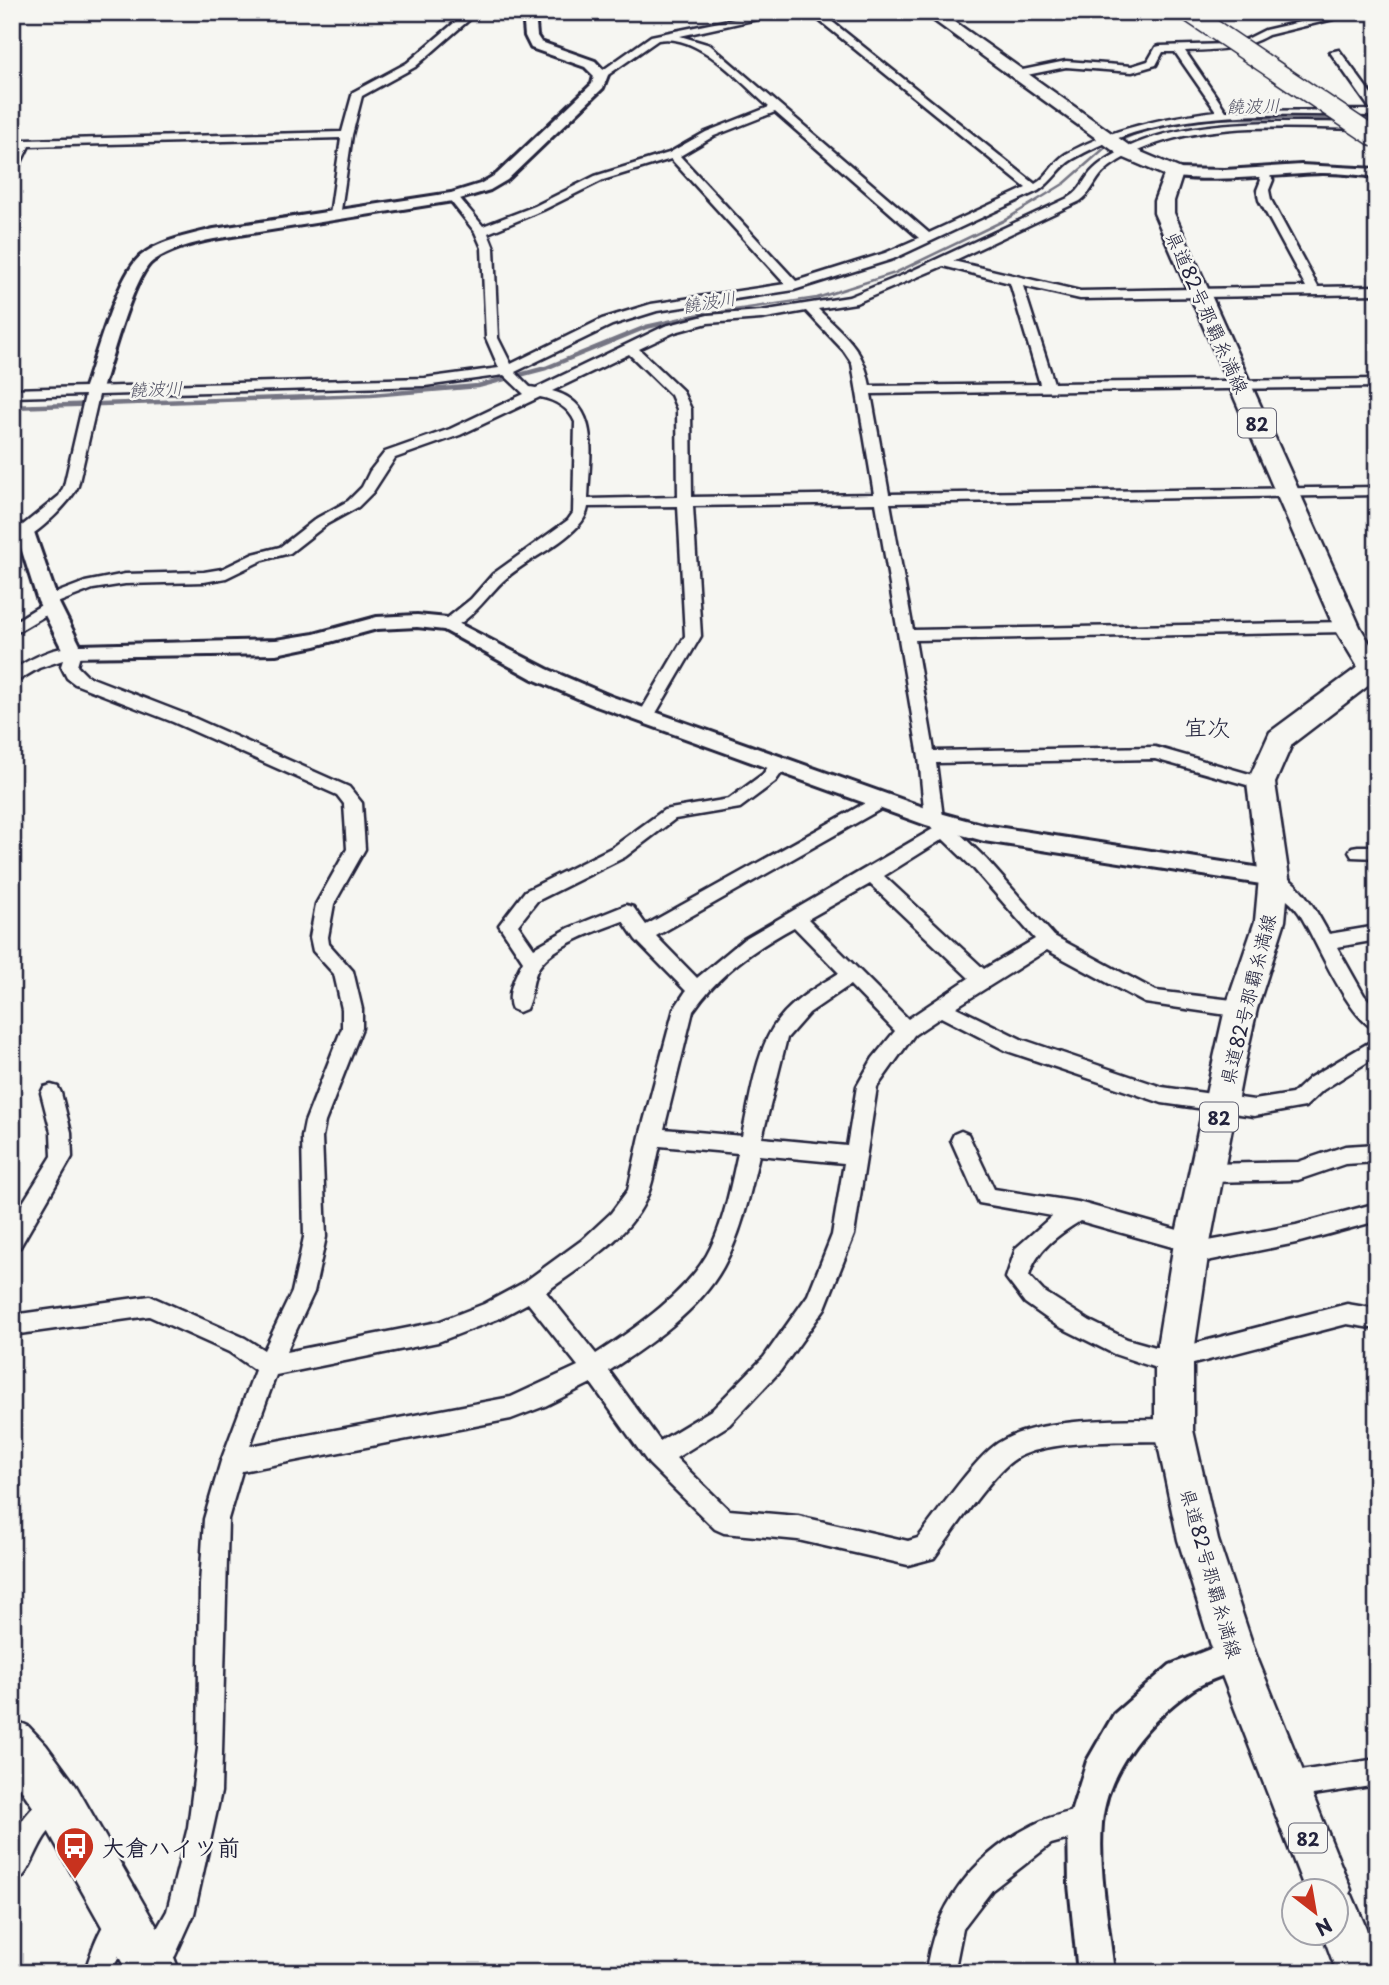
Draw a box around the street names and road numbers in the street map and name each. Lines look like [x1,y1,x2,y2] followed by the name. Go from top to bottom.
[1159,226,1257,398] street label: 県道82号那覇糸満線
[1238,408,1276,438] road number: 82
[1212,910,1282,1088] street label: 県道82号那覇糸満線
[1200,1102,1238,1132] road number: 82
[1174,1485,1250,1661] street label: 県道82号那覇糸満線
[1289,1824,1327,1852] road number: 82

